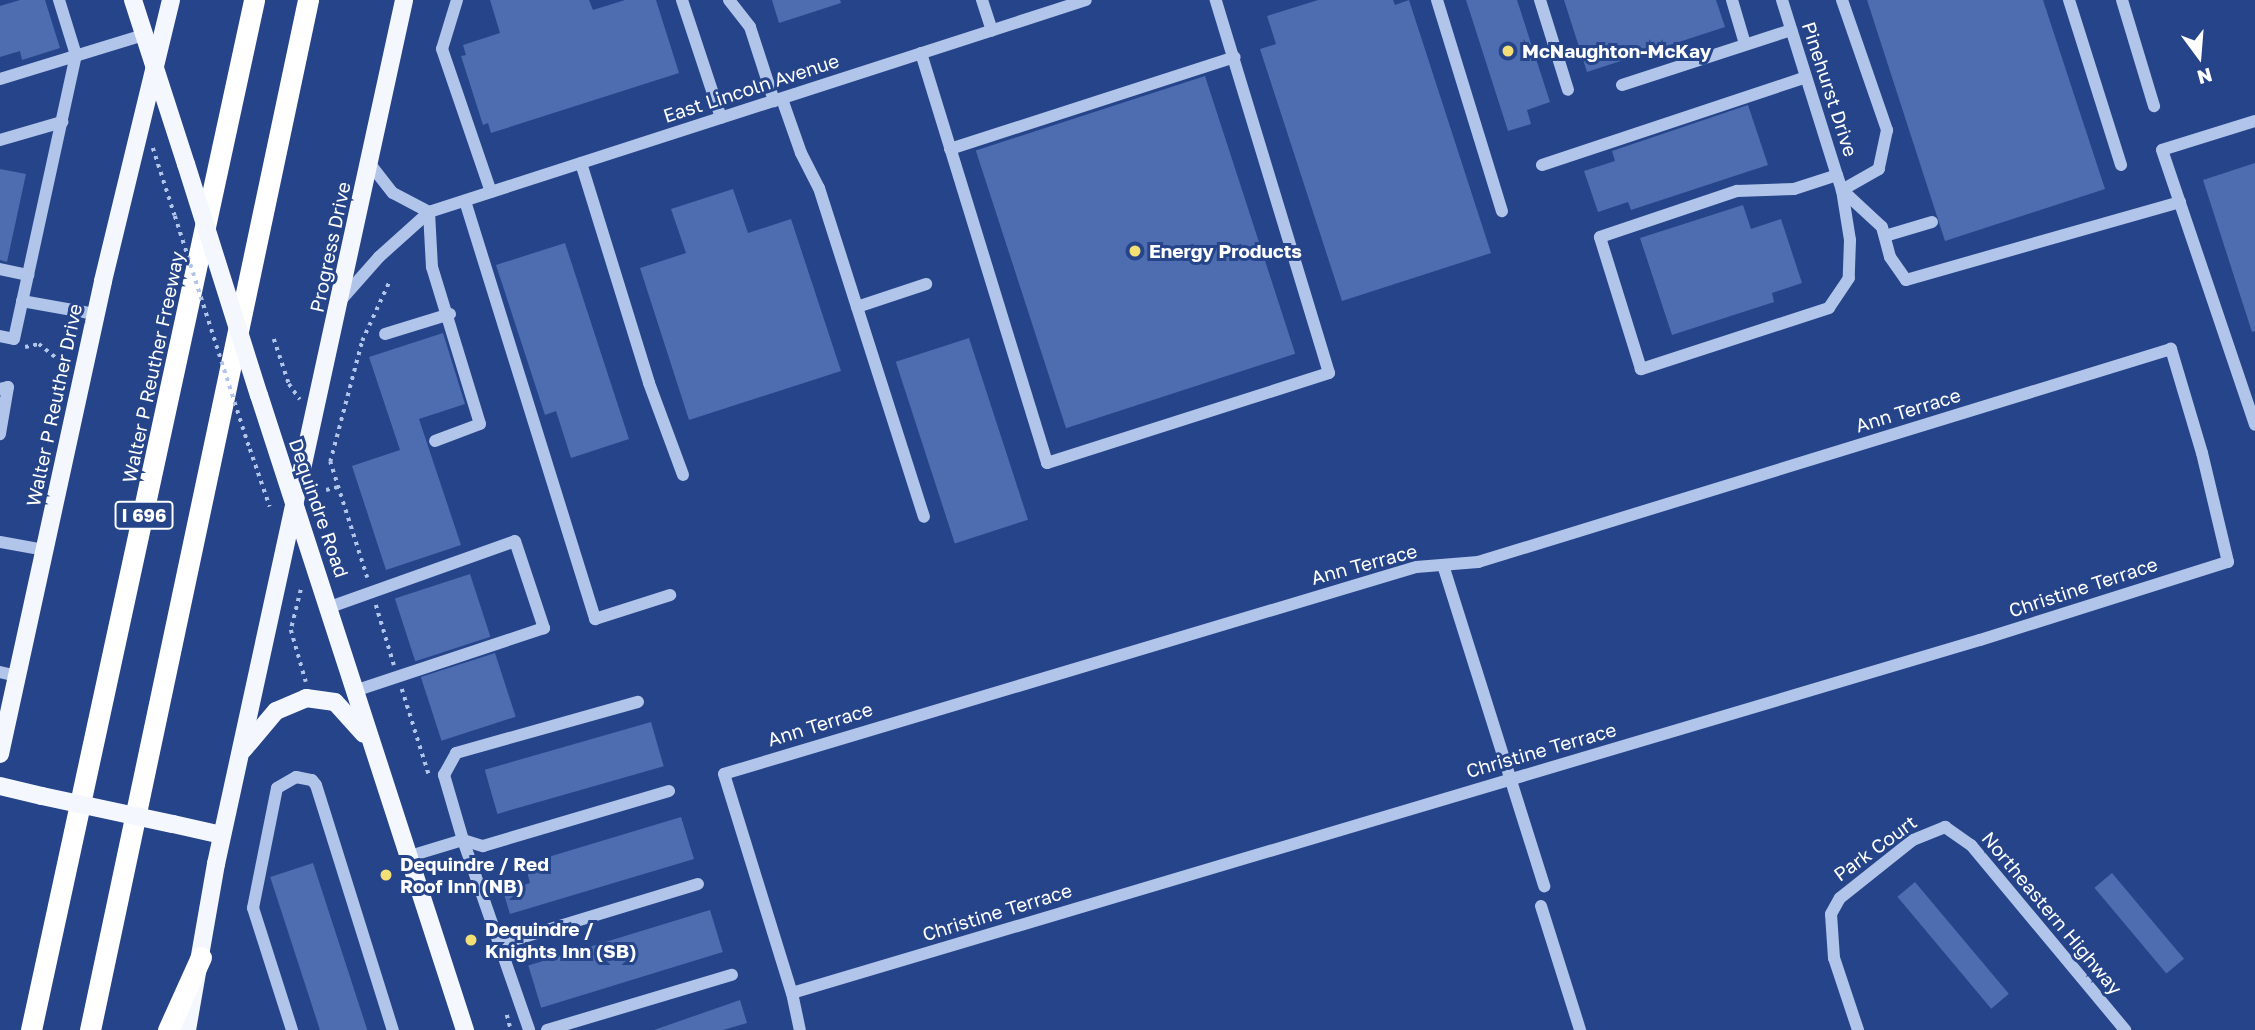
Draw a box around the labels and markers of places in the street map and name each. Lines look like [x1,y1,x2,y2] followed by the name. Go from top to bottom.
[1522,40,1711,62] place label: McNaughton-McKay
[1500,43,1516,59] marker: McNaughton-McKay
[1149,240,1302,262] place label: Energy Products
[1127,243,1143,259] marker: Energy Products
[400,853,549,897] place label: Dequindre / Red Roof Inn (NB)
[378,867,394,883] marker: Dequindre / Red Roof Inn (NB)
[485,918,636,962] place label: Dequindre / Knights Inn (SB)
[463,932,479,948] marker: Dequindre / Knights Inn (SB)

